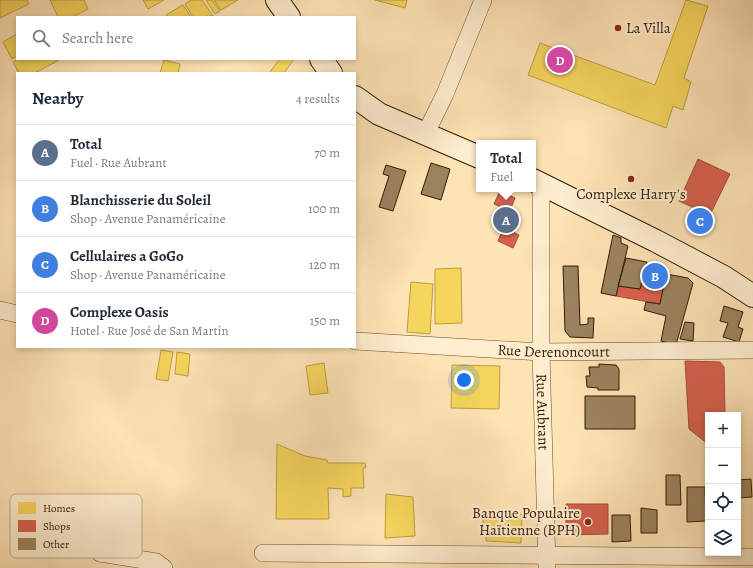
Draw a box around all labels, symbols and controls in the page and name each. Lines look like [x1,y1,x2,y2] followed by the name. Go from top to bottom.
[16,16,356,60] search box
[626,18,671,38] place label: La Villa
[613,23,623,33] marker: La Villa
[30,27,52,49] icon: search
[62,28,133,48] text: Search here
[547,45,573,75] pin: D
[32,87,83,110] text: Nearby
[296,90,340,107] text: 4 results
[70,134,102,154] text: Total
[476,140,536,192] popup
[41,144,49,161] text: A
[314,144,340,161] text: 70 m
[490,148,522,168] text: Total
[70,154,167,171] text: Fuel · Rue Aubrant
[490,168,513,185] text: Fuel
[626,174,636,184] marker: Complexe Harry's
[576,184,686,204] place label: Complexe Harry's
[70,190,211,210] text: Blanchisserie du Soleil
[41,200,49,217] text: B
[308,200,340,217] text: 100 m
[493,205,519,235] pin: A
[687,206,713,236] pin: C
[70,210,226,227] text: Shop · Avenue Panaméricaine
[70,246,184,266] text: Cellulaires a GoGo
[41,256,49,273] text: C
[309,256,340,273] text: 120 m
[642,261,668,291] pin: B
[70,266,226,283] text: Shop · Avenue Panaméricaine
[70,302,169,322] text: Complexe Oasis
[40,312,50,329] text: D
[310,312,340,329] text: 150 m
[70,322,229,339] text: Hotel · Rue José de San Martin
[497,339,610,362] street label: Rue Derenoncourt
[454,370,474,390] your location
[532,373,554,451] street label: Rue Aubrant
[705,412,741,556] map controls
[705,412,741,448] button: +
[705,448,741,484] button: −
[705,484,741,520] button: locate
[10,494,142,558] legend
[43,501,75,516] text: Homes
[472,503,580,540] place label: Banque Populaire Haïtienne (BPH)
[583,517,593,527] marker: Banque Populaire Haïtienne (BPH)
[43,519,70,534] text: Shops
[705,520,741,556] button: layers
[43,537,69,552] text: Other

